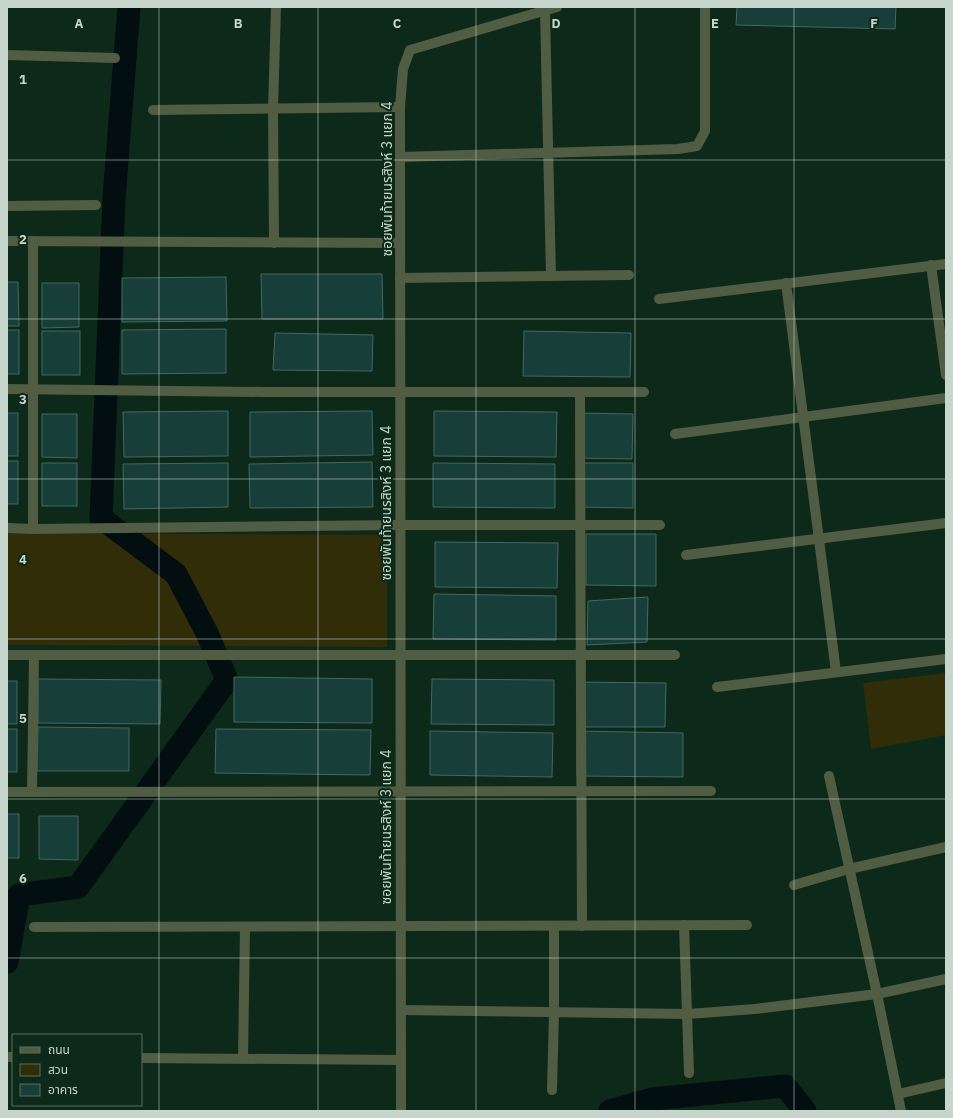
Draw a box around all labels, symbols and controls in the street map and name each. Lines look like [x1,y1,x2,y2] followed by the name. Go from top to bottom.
[75,15,84,32] text: A
[234,15,243,32] text: B
[393,15,402,32] text: C
[551,15,561,32] text: D
[711,15,719,32] text: E
[870,15,878,32] text: F
[19,71,27,88] text: 1
[378,101,396,257] street label: ซอยพันท้ายนรสิงห์ 3 แยก 4
[19,231,27,248] text: 2
[19,391,27,408] text: 3
[377,425,395,581] street label: ซอยพันท้ายนรสิงห์ 3 แยก 4
[19,551,27,568] text: 4
[19,710,27,727] text: 5
[377,749,395,905] street label: ซอยพันท้ายนรสิงห์ 3 แยก 4
[19,870,27,887] text: 6
[12,1034,142,1106] legend
[48,1042,70,1057] text: ถนน
[48,1062,68,1077] text: สวน
[48,1082,78,1097] text: อาคาร

